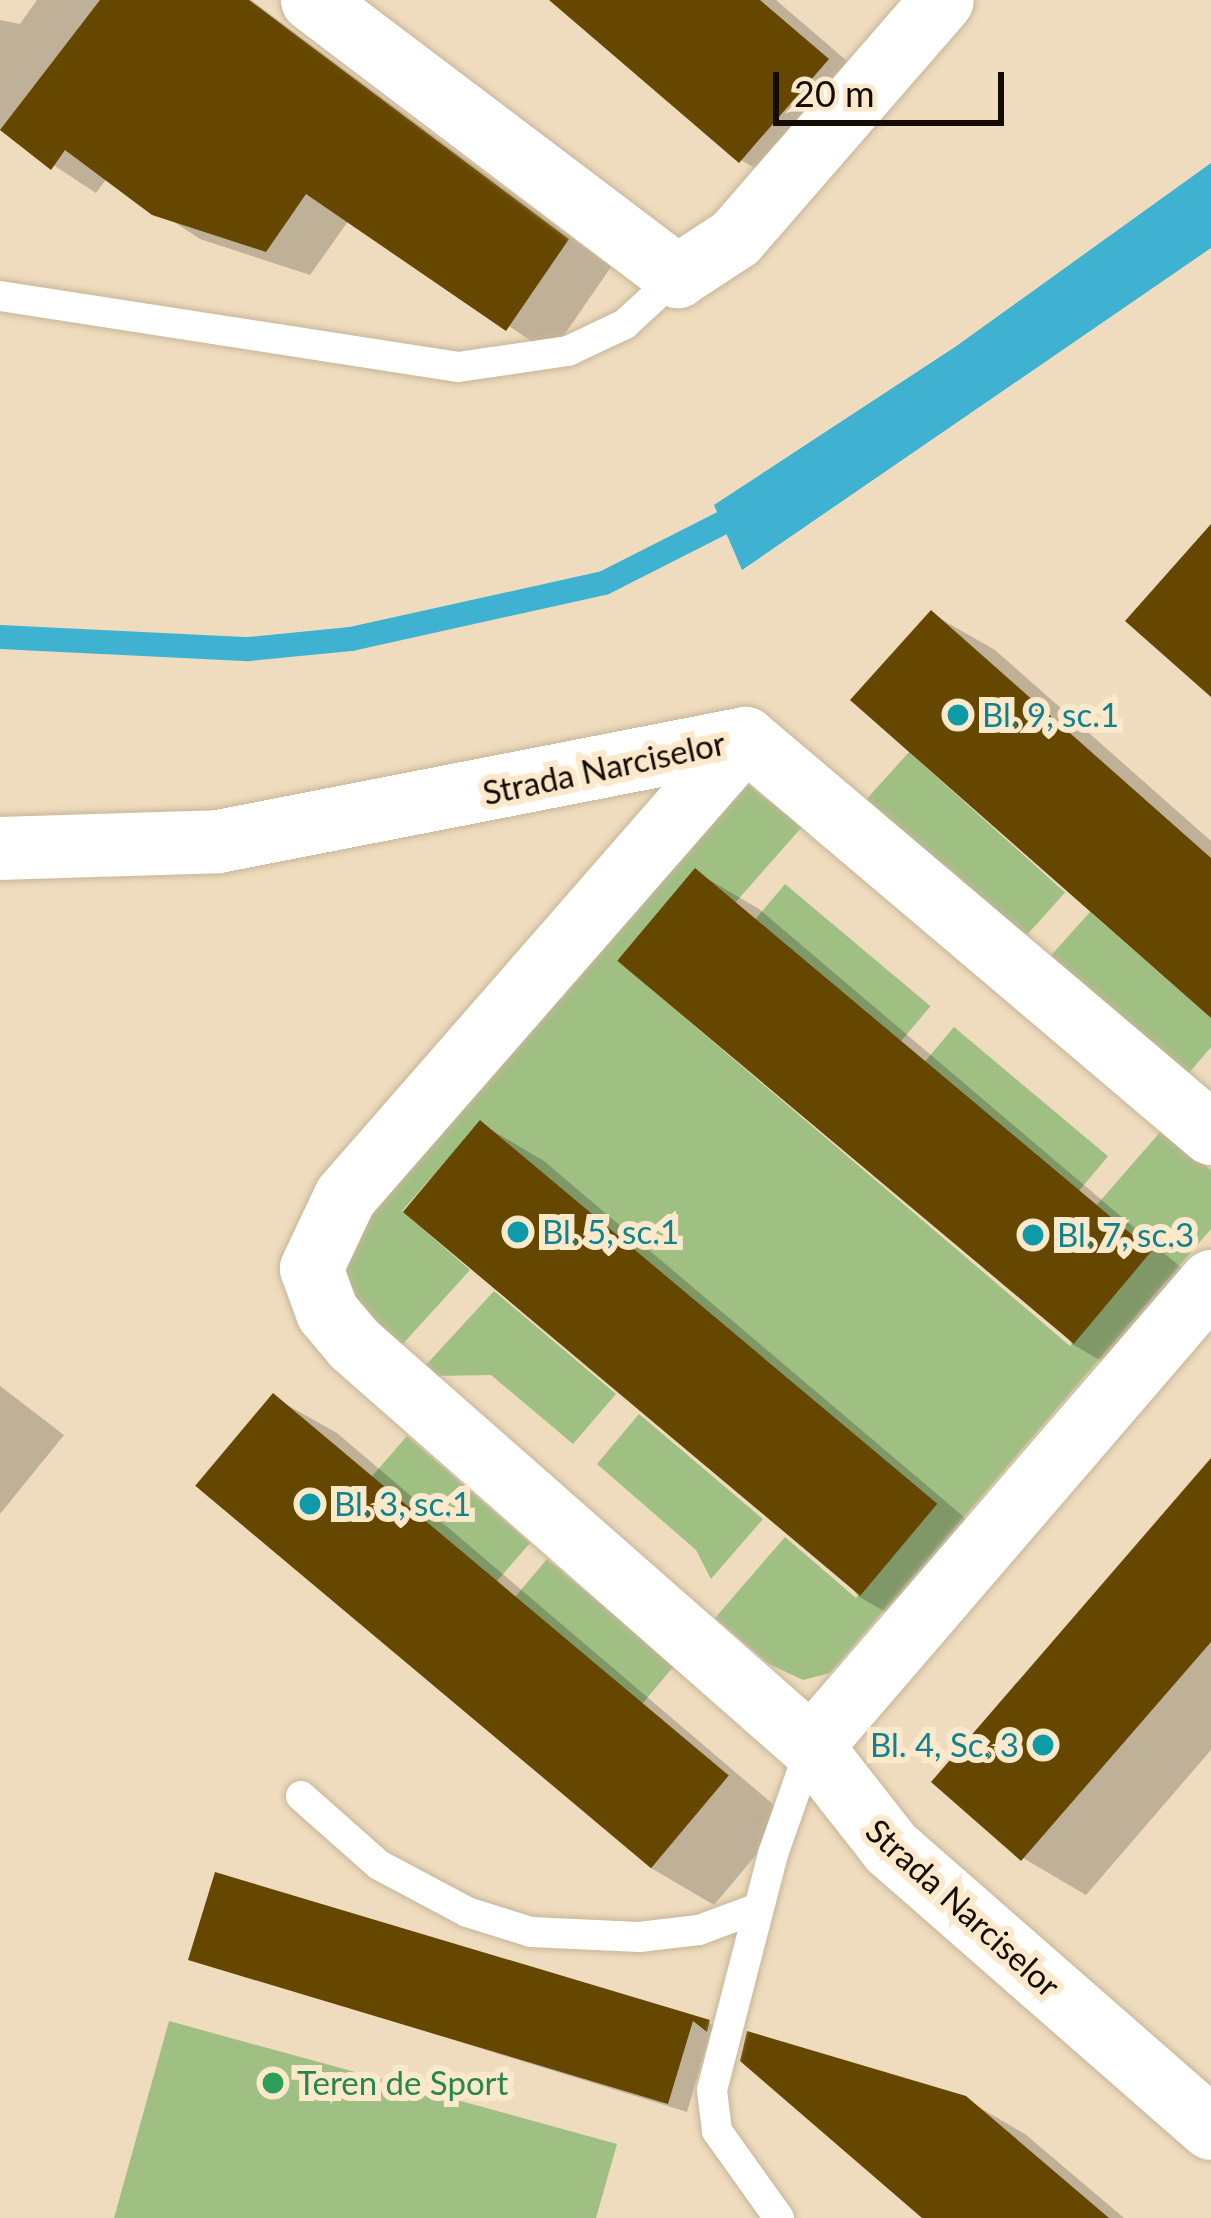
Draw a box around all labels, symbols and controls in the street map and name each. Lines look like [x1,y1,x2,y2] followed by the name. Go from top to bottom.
[779,48,1010,122] scale bar
[794,71,875,115] text: 20 m
[982,695,1119,735] place label: Bl. 9, sc.1
[945,702,971,728] marker: Bl. 9, sc.1
[479,723,729,813] street label: Strada Narciselor
[542,1212,679,1252] place label: Bl. 5, sc.1
[1057,1215,1194,1255] place label: Bl. 7, sc.3
[505,1219,531,1245] marker: Bl. 5, sc.1
[1020,1222,1046,1248] marker: Bl. 7, sc.3
[334,1484,471,1524] place label: Bl. 3, sc.1
[297,1491,323,1517] marker: Bl. 3, sc.1
[870,1725,1019,1765] place label: Bl. 4, Sc. 3
[1030,1732,1056,1758] marker: Bl. 4, Sc. 3
[858,1811,1068,2005] street label: Strada Narciselor
[297,2063,508,2103] place label: Teren de Sport
[260,2070,286,2096] marker: Teren de Sport

